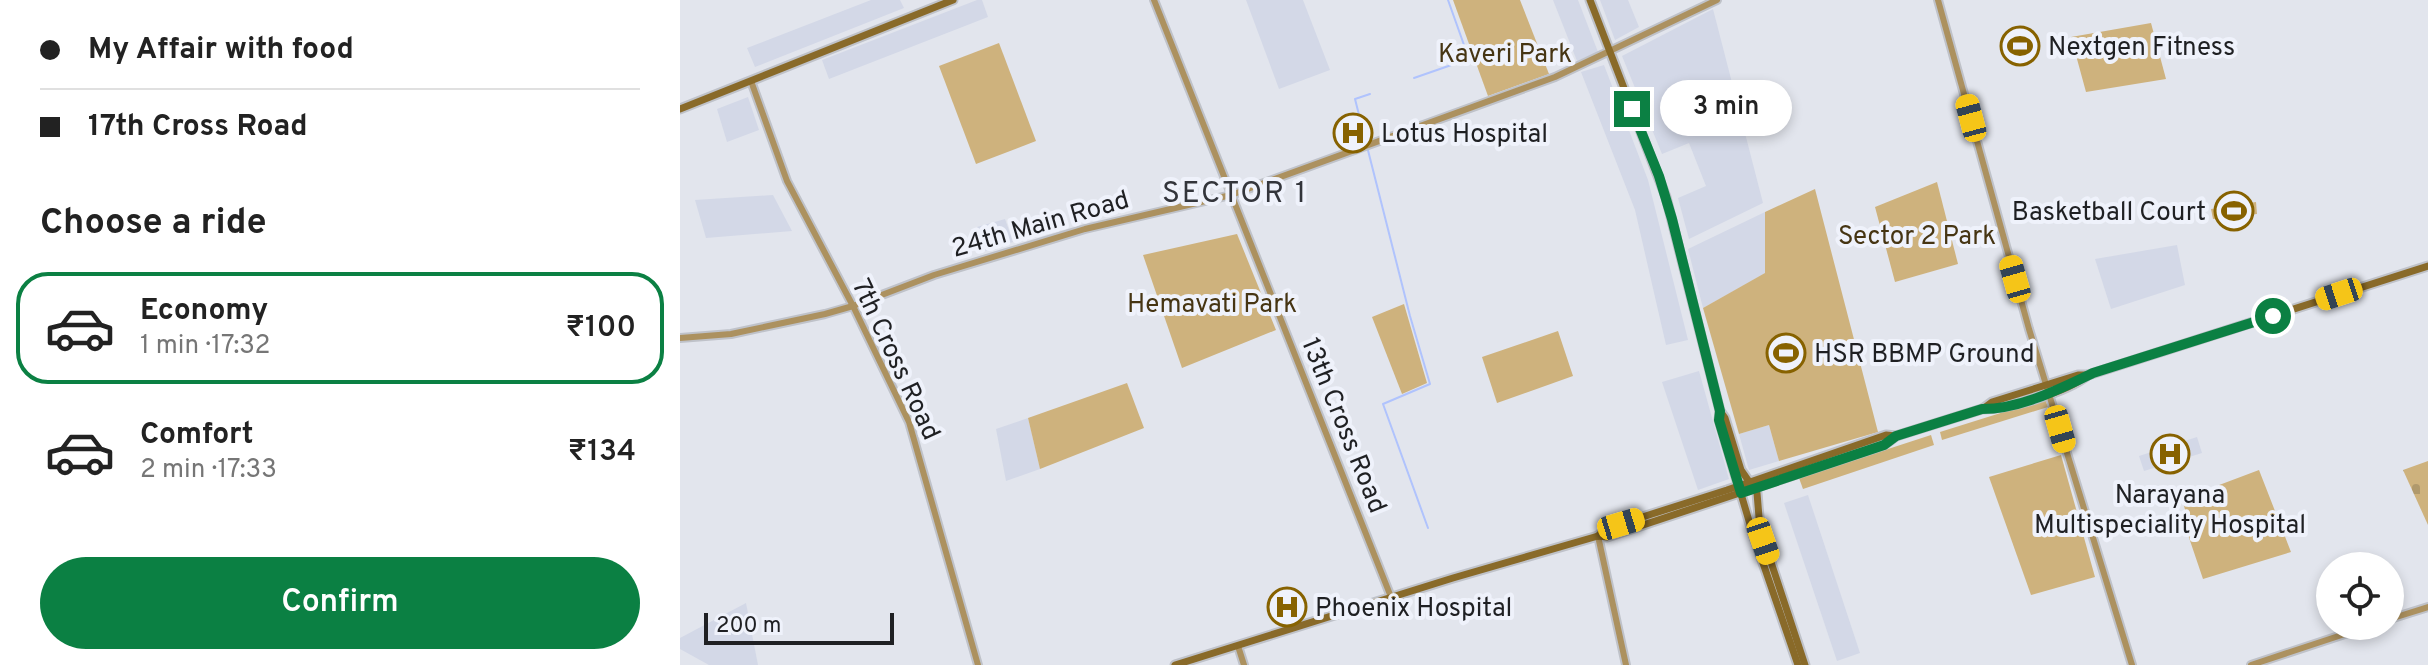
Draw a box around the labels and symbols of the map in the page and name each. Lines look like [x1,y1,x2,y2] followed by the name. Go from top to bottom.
[1999,25,2041,67] sports icon: Nextgen Fitness
[2048,32,2235,65] place label: Nextgen Fitness
[1438,39,1572,72] park label: Kaveri Park
[1660,81,1792,137] callout: 3 min
[1614,91,1650,127] route end
[1953,92,1989,144] car
[1332,112,1374,154] hospital icon: Lotus Hospital
[1381,119,1548,152] place label: Lotus Hospital
[1162,176,1308,213] district label: SECTOR 1
[948,184,1133,267] street label: 24th Main Road
[2213,190,2255,232] sports icon: Basketball Court
[2012,197,2206,230] place label: Basketball Court
[1838,221,1996,254] park label: Sector 2 Park
[1997,253,2033,305] car
[843,274,946,446] street label: 7th Cross Road
[2312,275,2366,313] car
[1127,289,1297,322] park label: Hemavati Park
[2255,298,2291,334] route start
[1765,332,1807,374] sports icon: HSR BBMP Ground
[1293,333,1393,518] street label: 13th Cross Road
[1814,339,2035,372] place label: HSR BBMP Ground
[2042,403,2078,455] car
[2149,433,2191,475] hospital icon: Narayana Multispeciality Hospital
[2034,480,2306,543] place label: Narayana Multispeciality Hospital
[1595,506,1647,542] car
[1744,514,1782,568] car
[1266,586,1308,628] hospital icon: Phoenix Hospital
[1315,593,1512,626] place label: Phoenix Hospital
[704,609,894,645] scale bar

